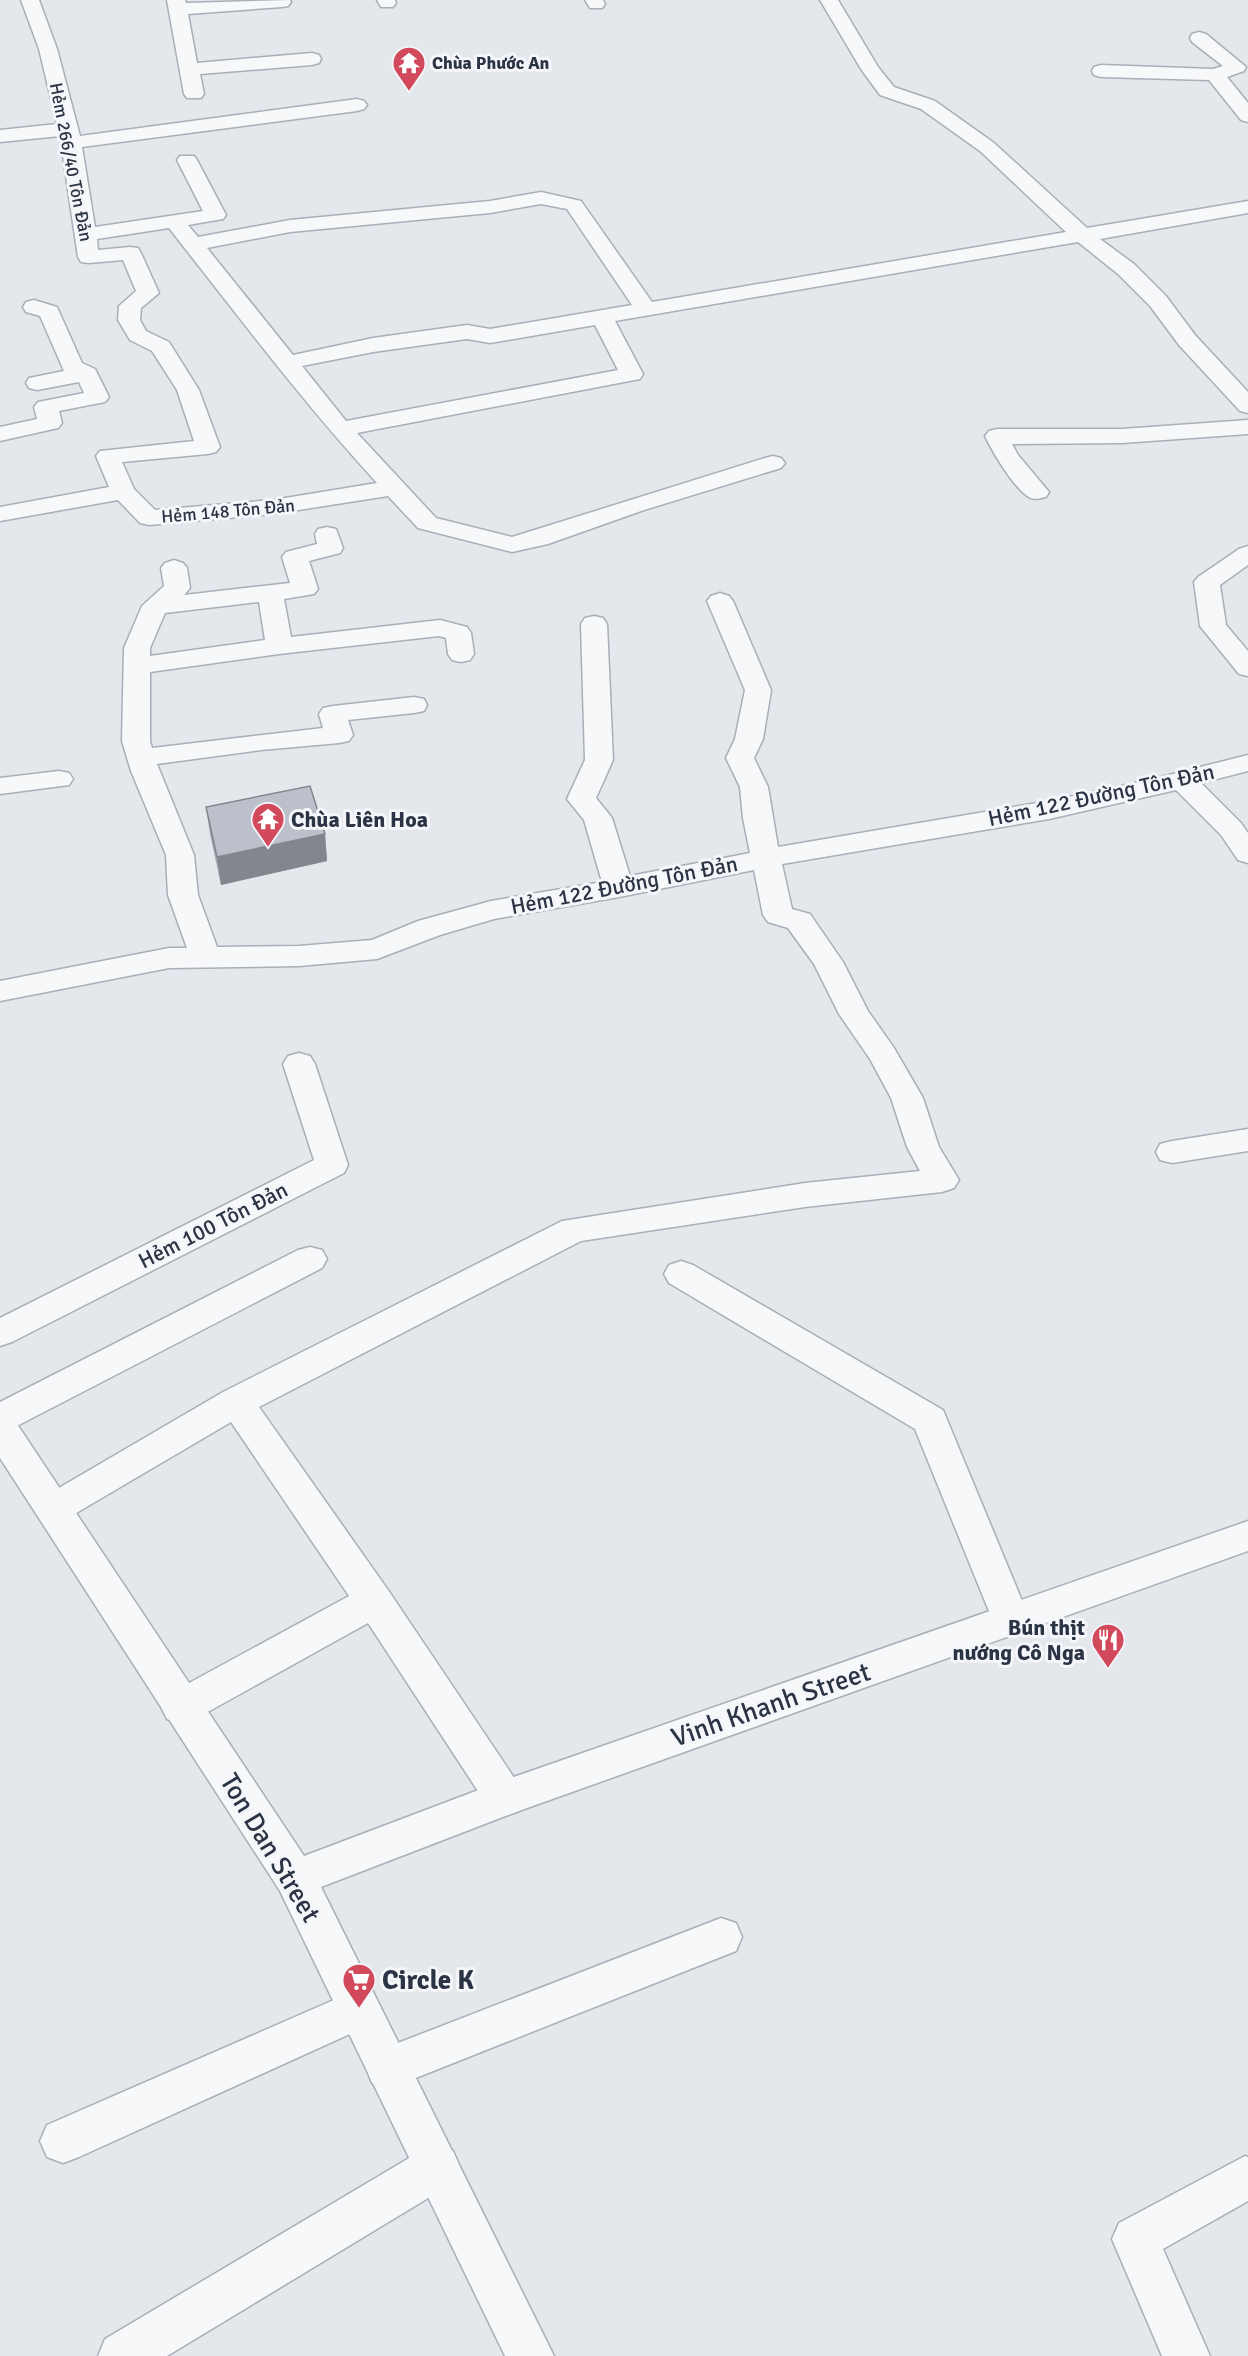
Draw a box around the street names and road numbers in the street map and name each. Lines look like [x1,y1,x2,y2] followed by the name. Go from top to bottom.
[45,81,97,243] street label: Hẻm 266/40 Tôn Đản
[160,494,296,528] street label: Hẻm 148 Tôn Đản
[985,758,1217,832] street label: Hẻm 122 Đường Tôn Đản
[508,850,740,920] street label: Hẻm 122 Đường Tôn Đản
[134,1176,292,1274] street label: Hẻm 100 Tôn Đản
[667,1655,875,1755] street label: Vinh Khanh Street
[213,1768,327,1928] street label: Ton Dan Street

